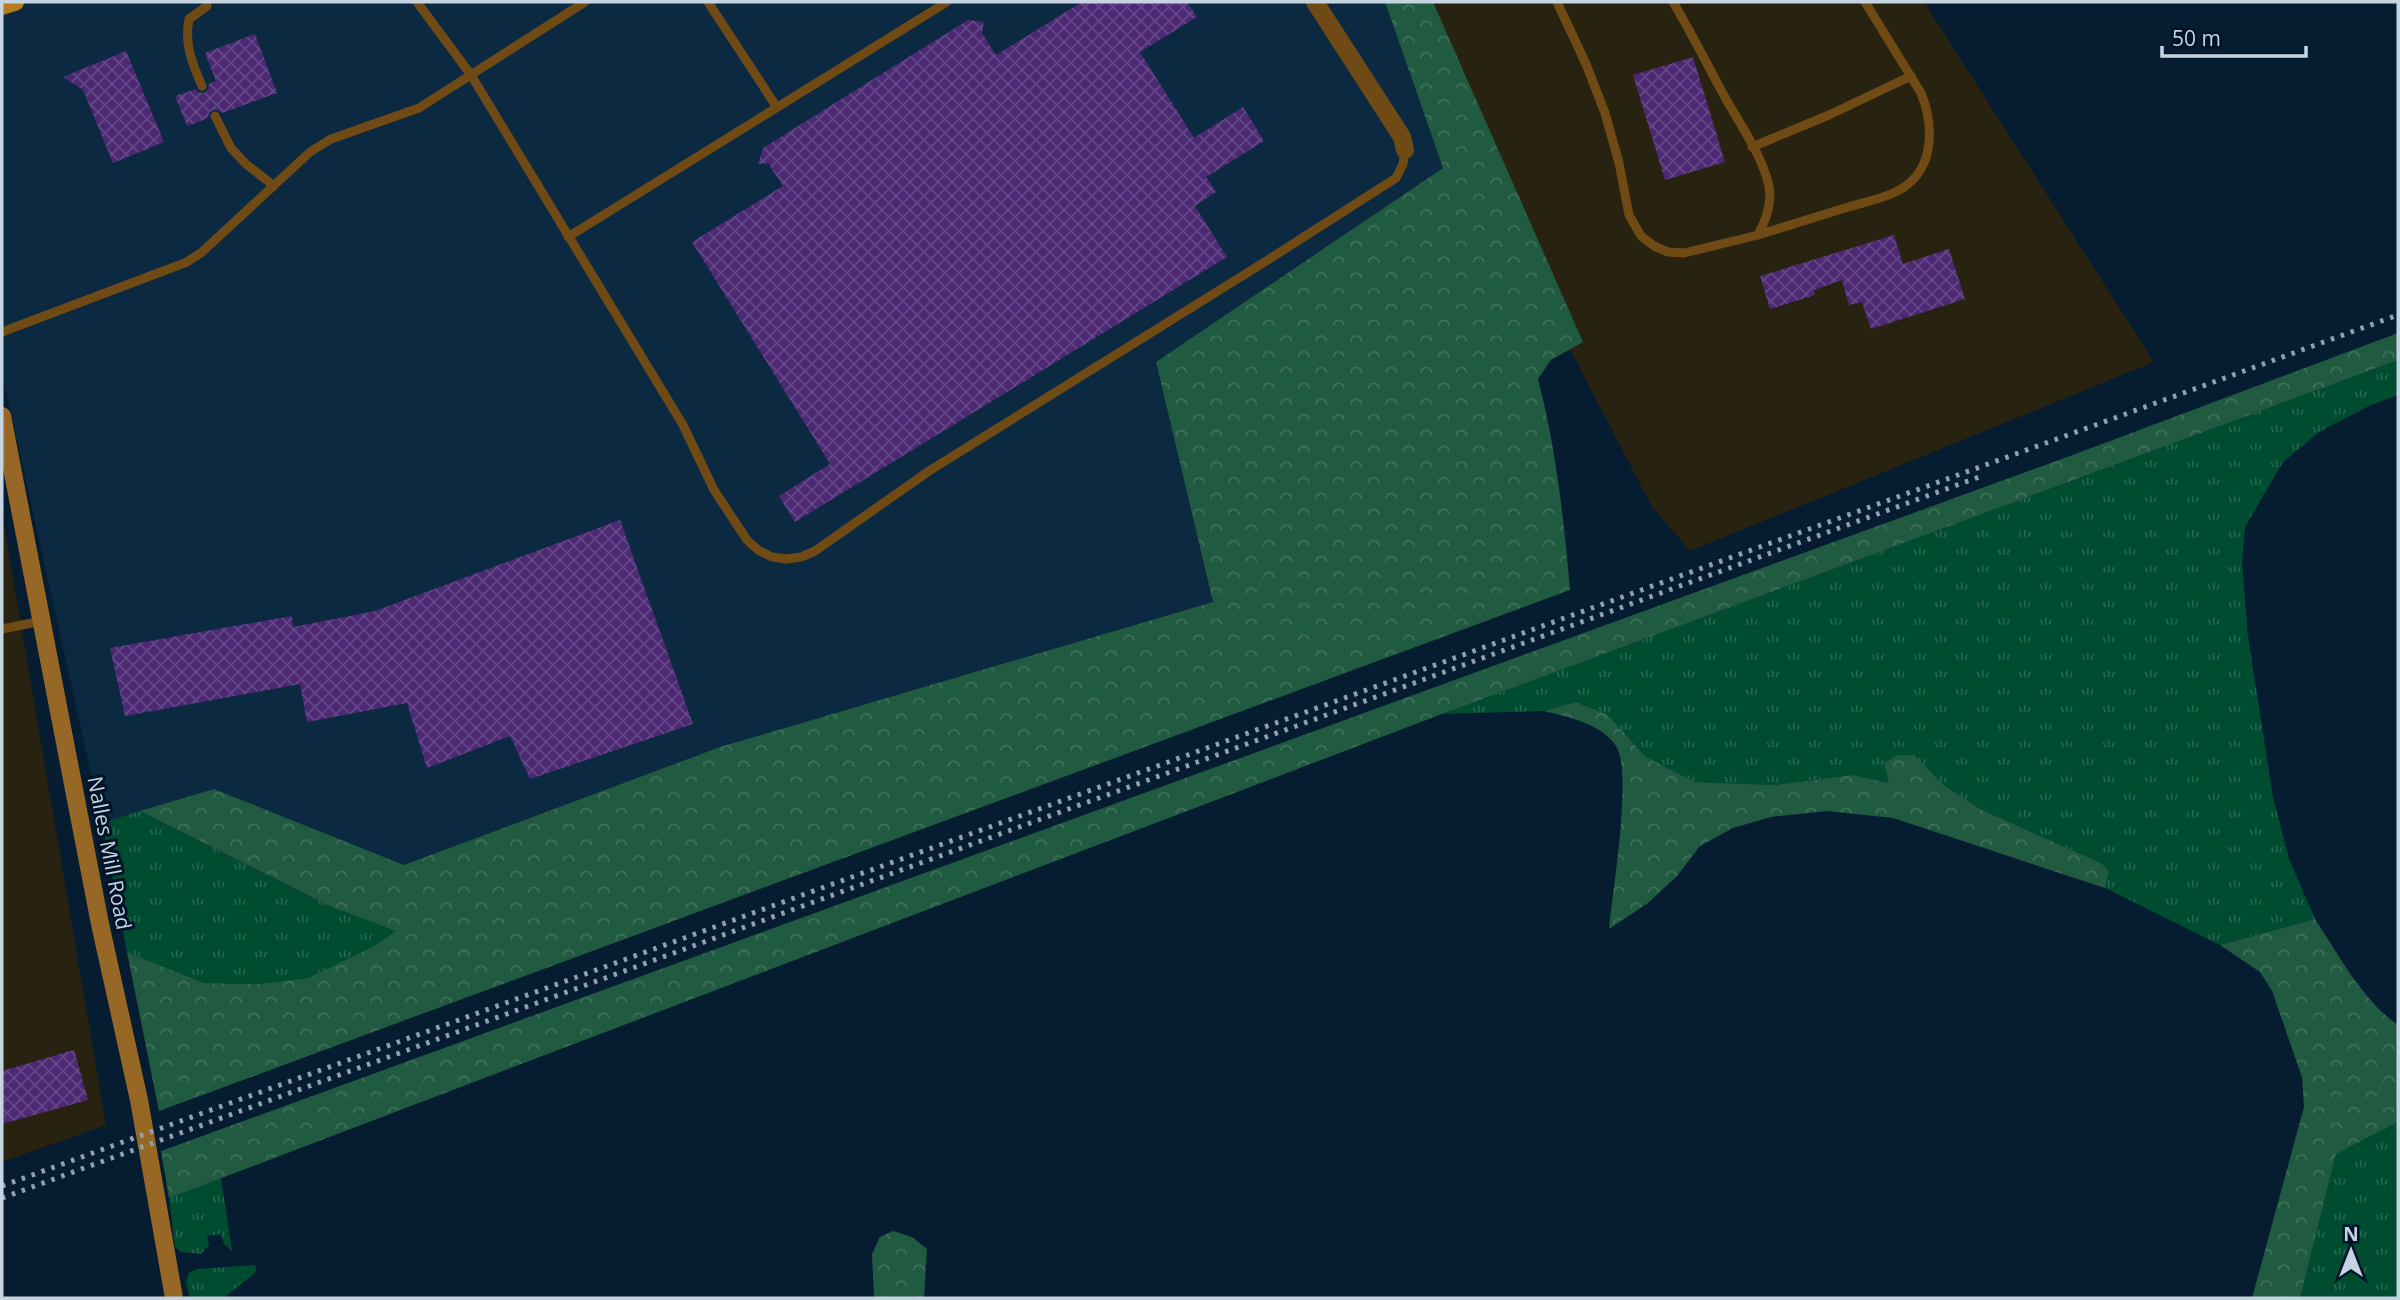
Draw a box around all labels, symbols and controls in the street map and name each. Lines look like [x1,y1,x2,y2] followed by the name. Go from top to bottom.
[2162,14,2306,58] scale bar
[2172,24,2221,52] text: 50 m
[81,774,139,932] street label: Nalles Mill Road
[2316,1216,2386,1286] north arrow
[2343,1221,2359,1247] text: N

